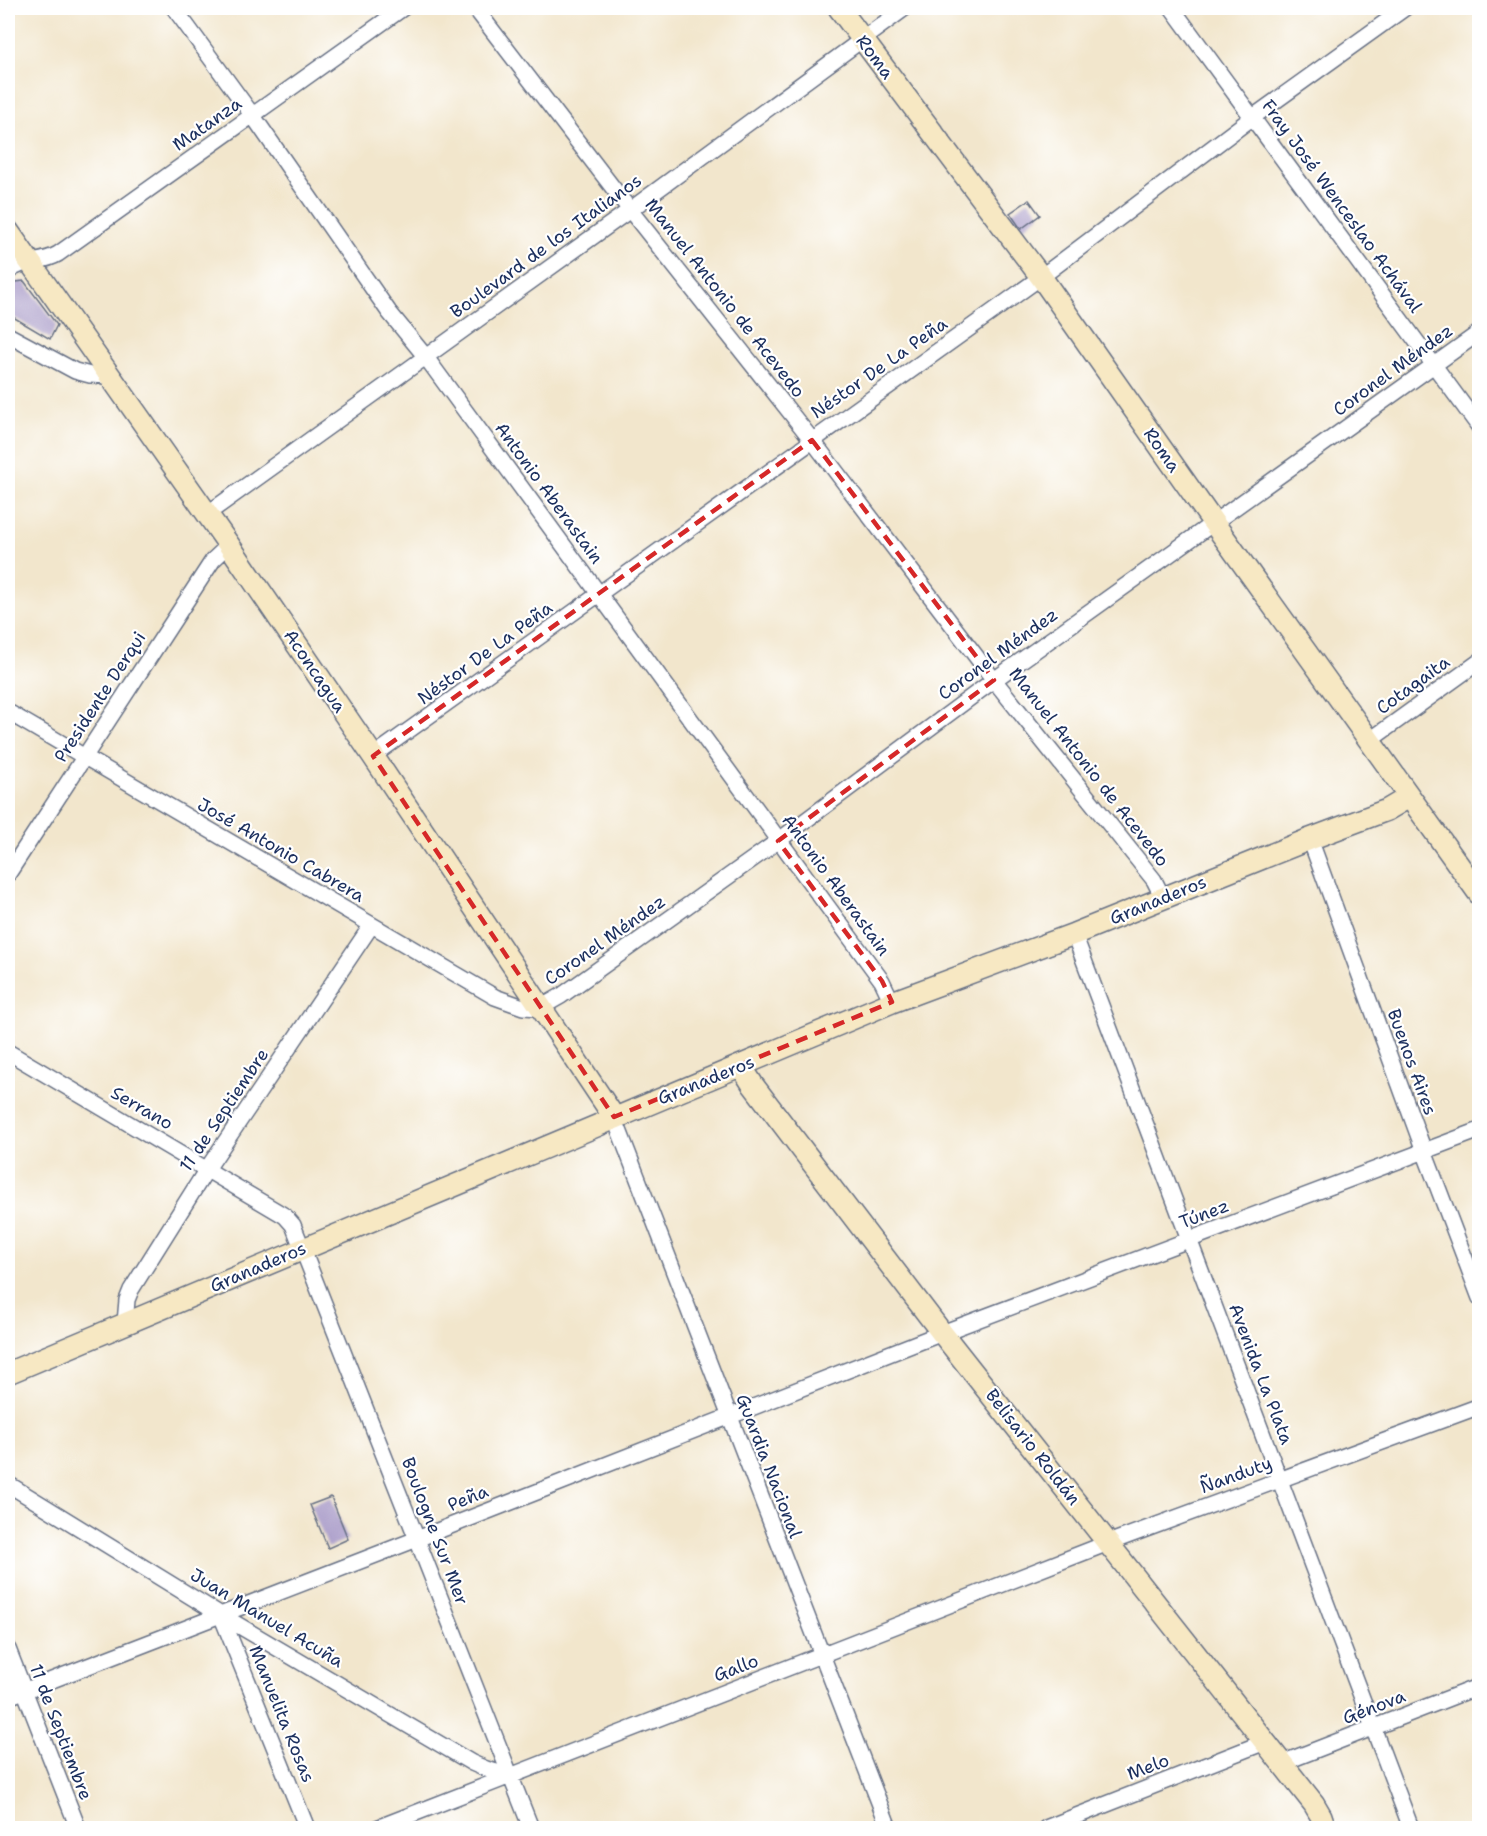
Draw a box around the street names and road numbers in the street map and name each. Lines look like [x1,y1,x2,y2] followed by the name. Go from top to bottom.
[851,30,899,84] street label: Roma
[168,91,246,157] street label: Matanza
[1257,95,1428,318] street label: Fray José Wenceslao Achával
[445,168,647,324] street label: Boulevard de los Italianos
[640,193,810,403] street label: Manuel Antonio de Acevedo
[806,312,952,424] street label: Néstor De La Peña
[1328,318,1458,422] street label: Coronel Méndez
[489,417,609,569] street label: Antonio Aberastain
[1138,423,1186,477] street label: Roma
[413,596,557,710] street label: Néstor De La Peña
[933,602,1063,706] street label: Coronel Méndez
[278,625,352,717] street label: Aconcagua
[49,627,151,767] street label: Presidente Derqui
[1371,650,1455,720] street label: Cotagaita
[1004,662,1174,872] street label: Manuel Antonio de Acevedo
[193,792,369,908] street label: José Antonio Cabrera
[776,809,896,961] street label: Antonio Aberastain
[1106,870,1210,930] street label: Granaderos
[540,889,670,991] street label: Coronel Méndez
[1382,1005,1442,1119] street label: Buenos Aires
[174,1044,274,1176] street label: 11 de Septiembre
[654,1050,758,1110] street label: Granaderos
[107,1081,177,1135] street label: Serrano
[1176,1194,1232,1234] street label: Túnez
[206,1236,310,1298] street label: Granaderos
[1223,1300,1299,1448] street label: Avenida La Plata
[980,1384,1086,1510] street label: Belisario Roldán
[730,1391,808,1542] street label: Guardia Nacional
[1197,1451,1275,1499] street label: Ñanduty
[396,1454,474,1608] street label: Boulogne Sur Mer
[444,1479,492,1517] street label: Peña
[186,1563,348,1673] street label: Juan Manuel Acuña
[244,1642,320,1786] street label: Manuelita Rosas
[710,1649,762,1687] street label: Gallo
[24,1661,98,1803] street label: 11 de Septiembre
[1339,1684,1409,1730] street label: Génova
[1124,1748,1172,1786] street label: Melo

